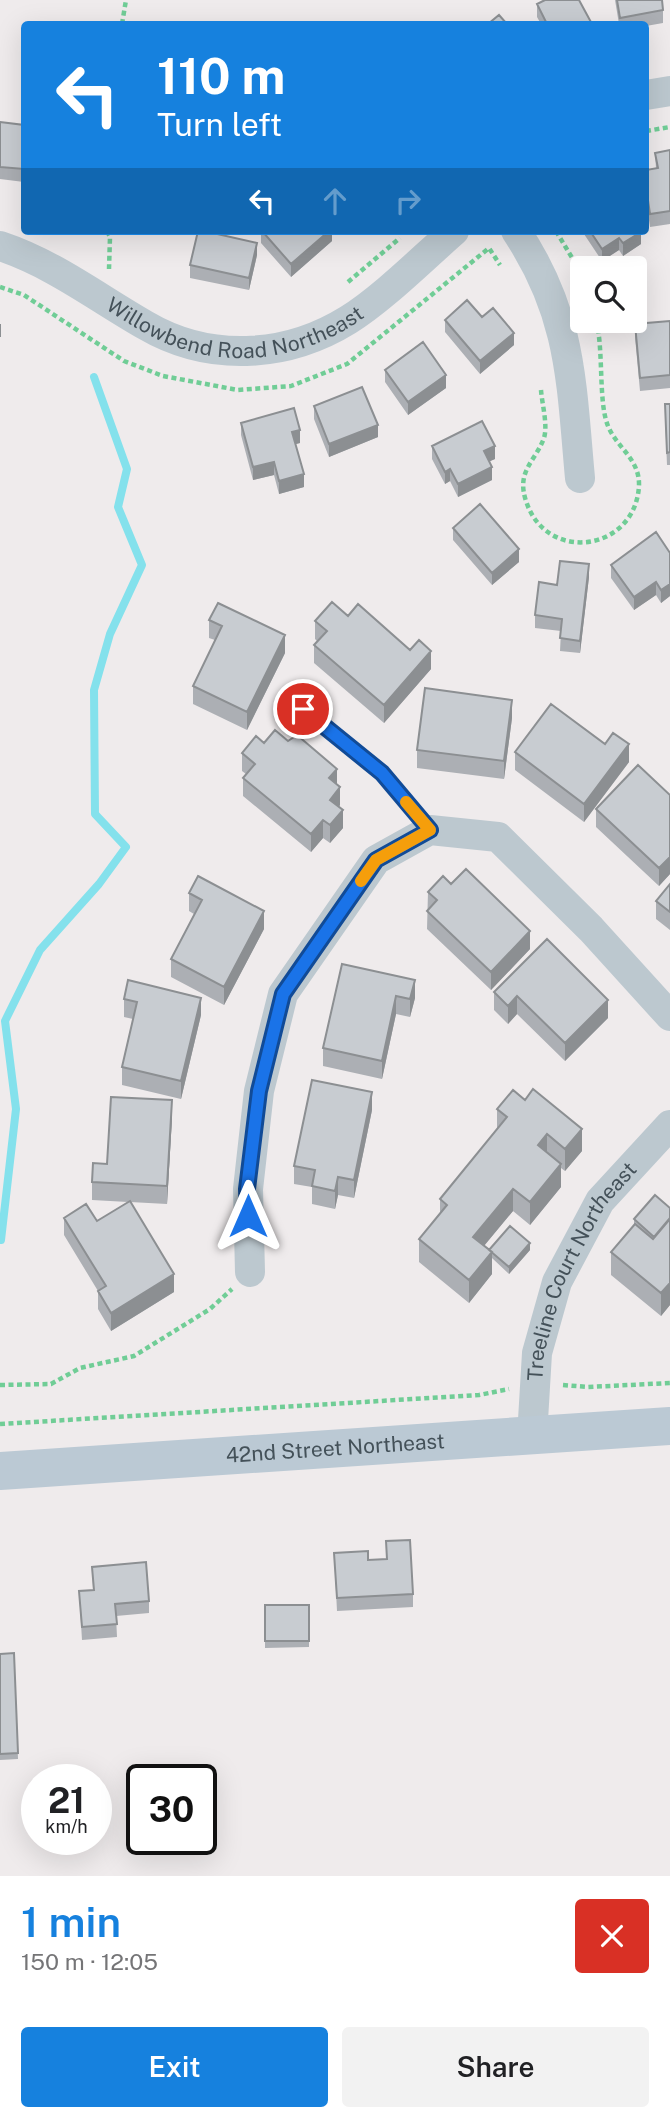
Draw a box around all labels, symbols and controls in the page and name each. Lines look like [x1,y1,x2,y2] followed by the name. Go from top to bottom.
[157,47,285,105] text: 110 m
[42,49,133,140] icon: left
[157,106,282,143] text: Turn left
[243,182,281,220] icon: left
[316,182,354,220] icon: ahead
[389,182,427,220] icon: right
[570,256,647,333] map controls
[570,256,647,333] button: search
[98,285,370,315] street label: Willowbend Road Northeast
[102,292,368,363] text: Willowbend Road Northeast
[273,679,333,739] pin
[284,690,322,728] icon: arrive
[522,1157,641,1382] street label: Treeline Court Northeast
[211,1179,285,1253] position arrow
[225,1428,446,1468] street label: 42nd Street Northeast
[126,1764,217,1855] speed limit sign: 30
[48,1780,85,1821] text: 21
[45,1816,88,1837] text: km/h
[21,1897,121,1946] text: 1 min
[575,1899,649,1973] button: close
[21,1948,158,1975] text: 150 m · 12:05
[21,2027,328,2107] button: Exit
[342,2027,649,2107] button: Share

